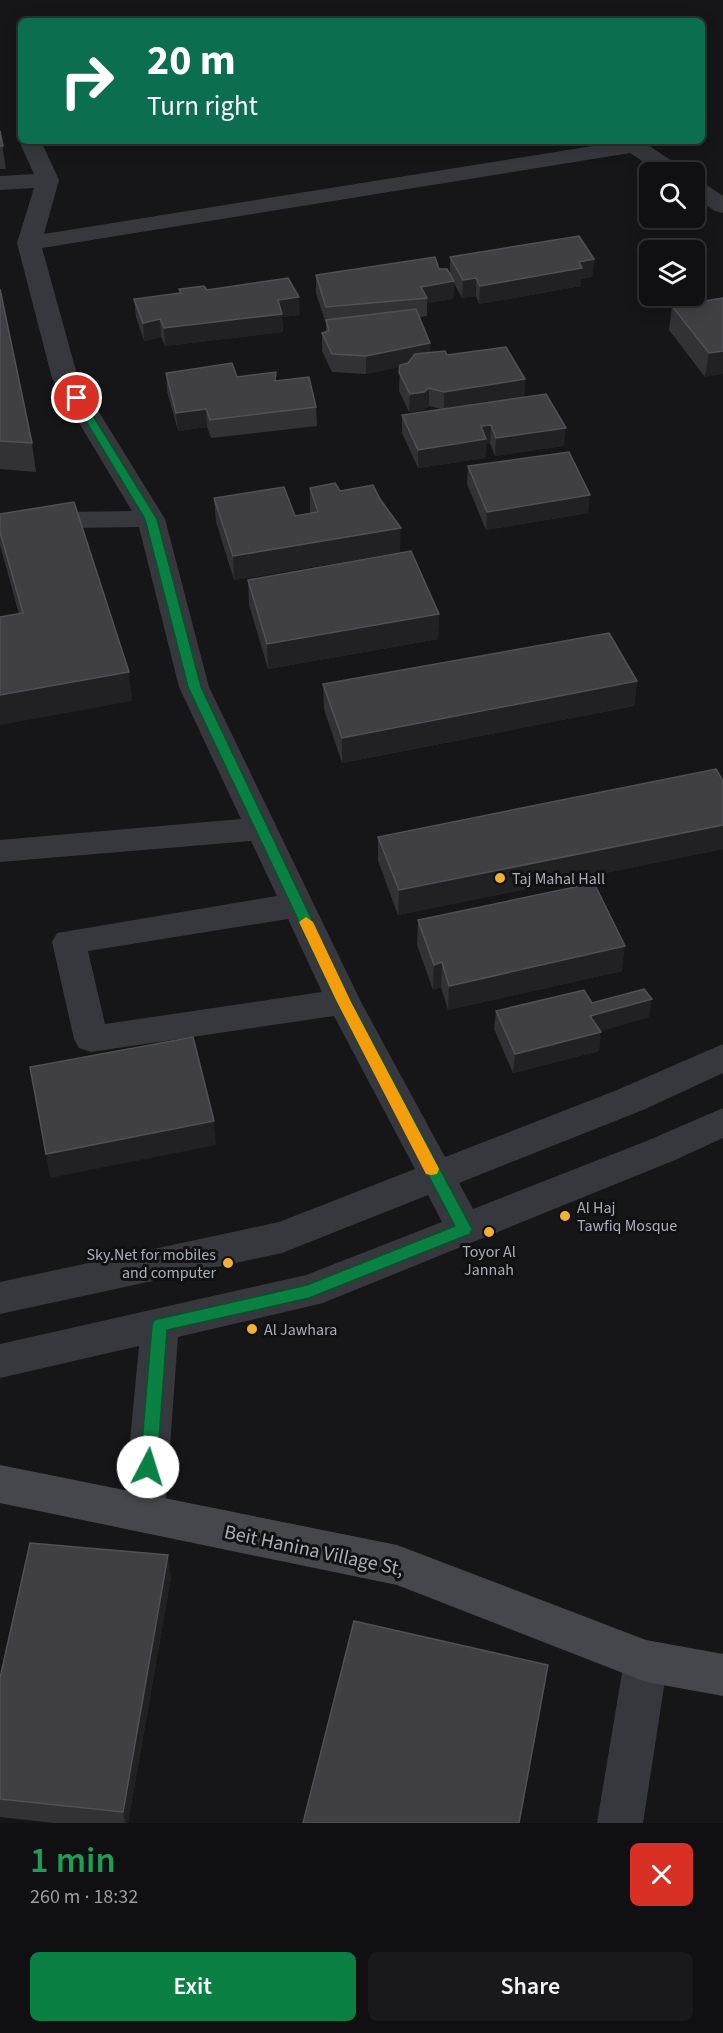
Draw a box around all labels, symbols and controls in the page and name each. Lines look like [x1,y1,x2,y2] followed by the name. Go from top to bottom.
[147,31,236,91] text: 20 m
[48,42,126,120] icon: right
[147,87,258,126] text: Turn right
[639,162,705,306] map controls
[639,162,705,228] button: search
[639,240,705,306] button: layers
[51,372,102,423] pin
[60,381,93,414] icon: arrive
[512,868,605,890] place label: Taj Mahal Hall
[493,871,507,885] marker: Taj Mahal Hall
[577,1197,677,1237] place label: Al Haj Tawfiq Mosque
[558,1209,572,1223] marker: Al Haj Tawfiq Mosque
[482,1225,496,1239] marker: Toyor Al Jannah
[462,1241,516,1281] place label: Toyor Al Jannah
[87,1244,216,1284] place label: Sky.Net for mobiles and computer
[221,1256,235,1270] marker: Sky.Net for mobiles and computer
[264,1319,337,1341] place label: Al Jawhara
[245,1322,259,1336] marker: Al Jawhara
[116,1435,180,1499] position arrow
[222,1518,406,1584] street label: Beit Hanina Village St,
[30,1835,116,1886] text: 1 min
[630,1843,693,1906] button: close
[30,1883,138,1911] text: 260 m · 18:32
[30,1952,356,2021] button: Exit
[368,1952,693,2021] button: Share

